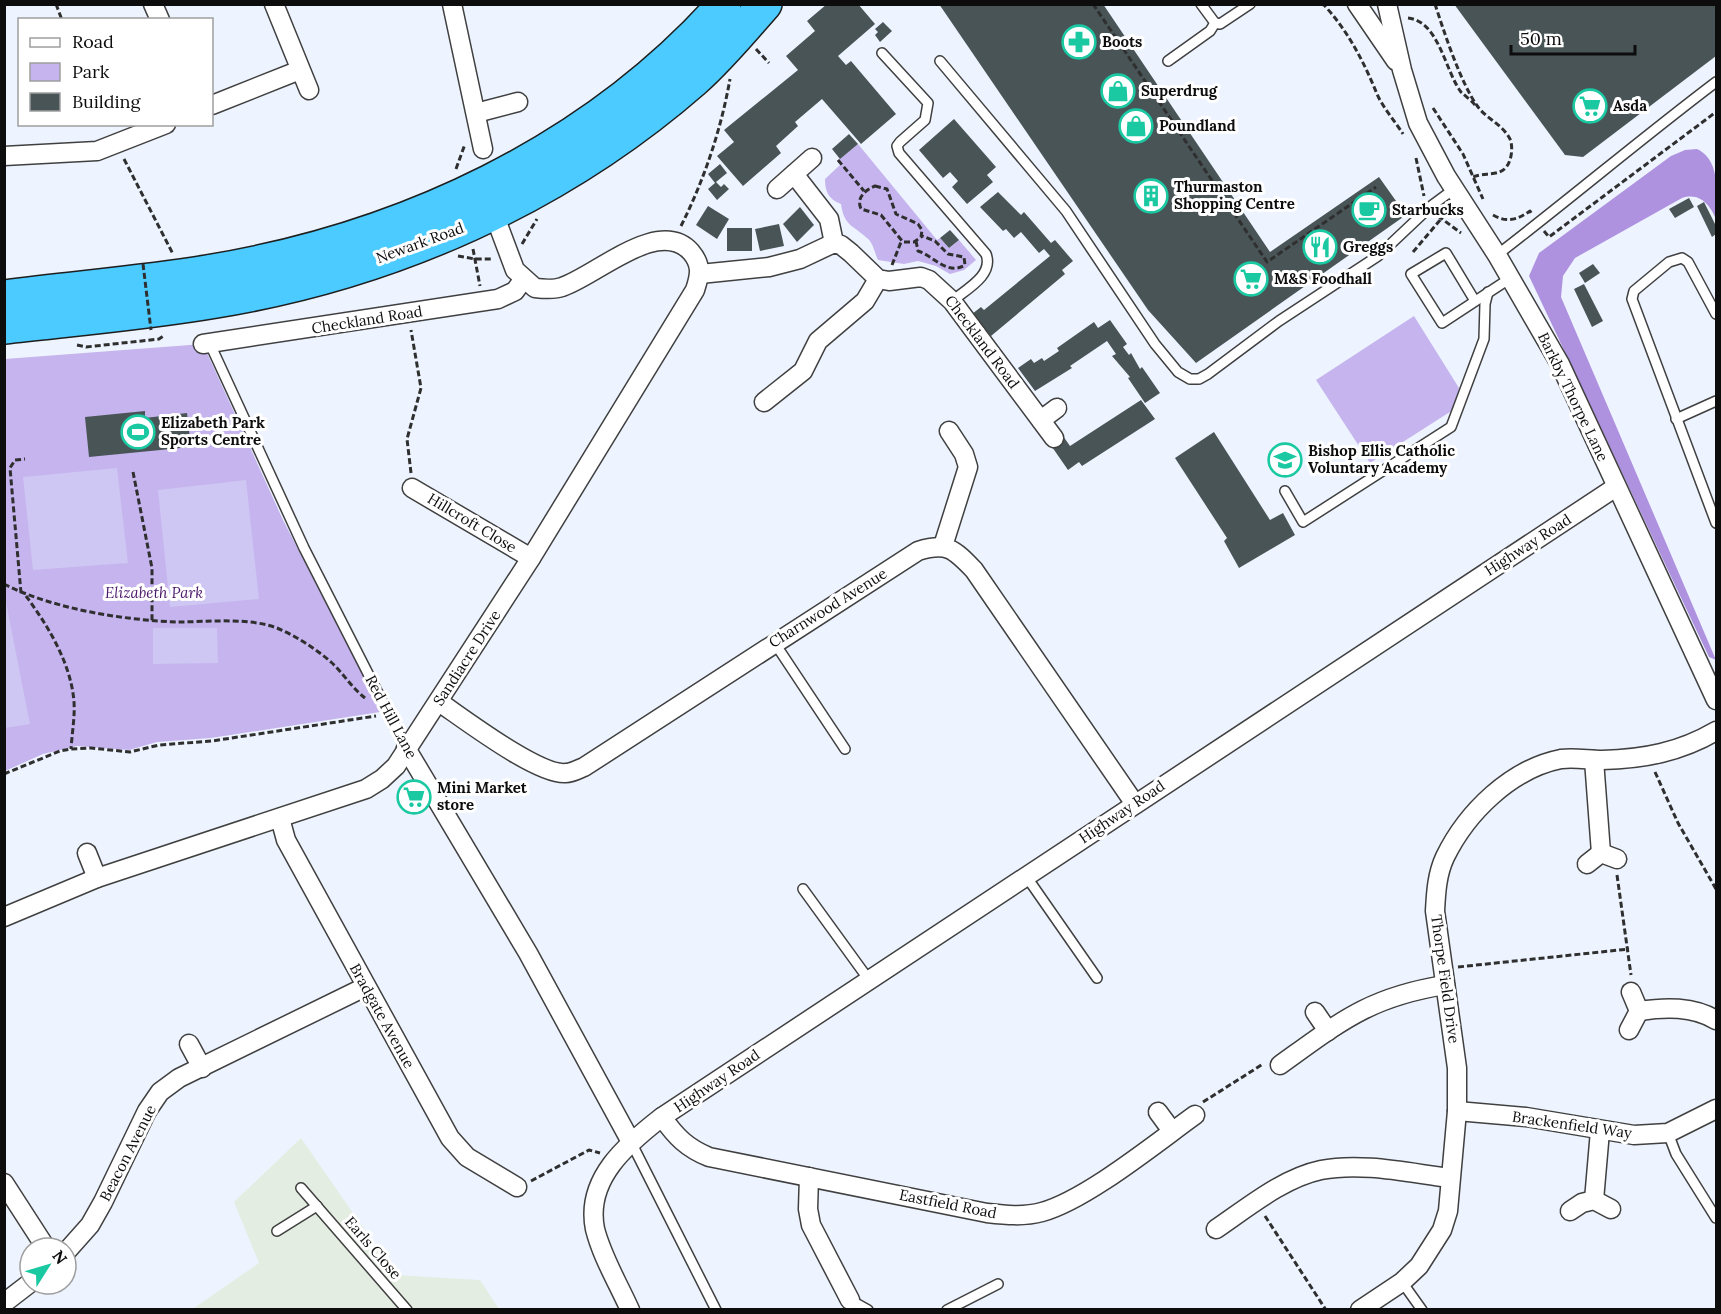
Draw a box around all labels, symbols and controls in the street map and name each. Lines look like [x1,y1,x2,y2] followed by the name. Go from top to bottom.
[18,18,213,126] legend
[1511,18,1636,56] scale bar
[1061,24,1097,60] pharmacy icon: Boots
[1520,27,1562,50] text: 50 m
[72,30,114,53] text: Road
[1102,32,1142,51] place label: Boots
[72,60,110,83] text: Park
[1100,73,1136,109] shop icon: Superdrug
[1141,81,1218,100] place label: Superdrug
[1572,88,1608,124] supermarket icon: Asda
[72,90,142,113] text: Building
[1613,96,1647,115] place label: Asda
[1118,108,1154,144] shop icon: Poundland
[1159,116,1236,135] place label: Poundland
[1174,177,1295,213] place label: Thurmaston Shopping Centre
[1133,178,1169,214] building icon: Thurmaston Shopping Centre
[1351,192,1387,228] cafe icon: Starbucks
[1392,200,1464,219] place label: Starbucks
[373,218,466,267] street label: Newark Road
[1302,229,1338,265] restaurant icon: Greggs
[1343,237,1393,256] place label: Greggs
[1233,261,1269,297] supermarket icon: M&S Foodhall
[1274,269,1372,288] place label: M&S Foodhall
[941,291,1024,392] street label: Checkland Road
[310,301,424,338] street label: Checkland Road
[1534,329,1613,464] street label: Barkby Thorpe Lane
[161,413,265,449] place label: Elizabeth Park Sports Centre
[120,414,156,450] sports icon: Elizabeth Park Sports Centre
[1308,441,1455,477] place label: Bishop Ellis Catholic Voluntary Academy
[1267,442,1303,478] school or university icon: Bishop Ellis Catholic Voluntary Academy
[424,489,520,557] street label: Hillcroft Close
[1481,510,1575,580] street label: Highway Road
[765,564,890,652] street label: Charnwood Avenue
[105,583,203,602] park label: Elizabeth Park
[429,606,505,709] street label: Sandiacre Drive
[361,672,421,762] street label: Red Hill Lane
[1075,776,1168,847] street label: Highway Road
[437,778,528,814] place label: Mini Market store
[396,779,432,815] supermarket icon: Mini Market store
[1427,913,1464,1045] street label: Thorpe Field Drive
[346,960,419,1072] street label: Bradgate Avenue
[670,1045,763,1116] street label: Highway Road
[95,1101,160,1204] street label: Beacon Avenue
[1511,1107,1633,1142] street label: Brackenfield Way
[898,1185,999,1222] street label: Eastfield Road
[341,1212,406,1283] street label: Earls Close
[18,1236,78,1296] north arrow
[48,1246,72,1268] text: N

